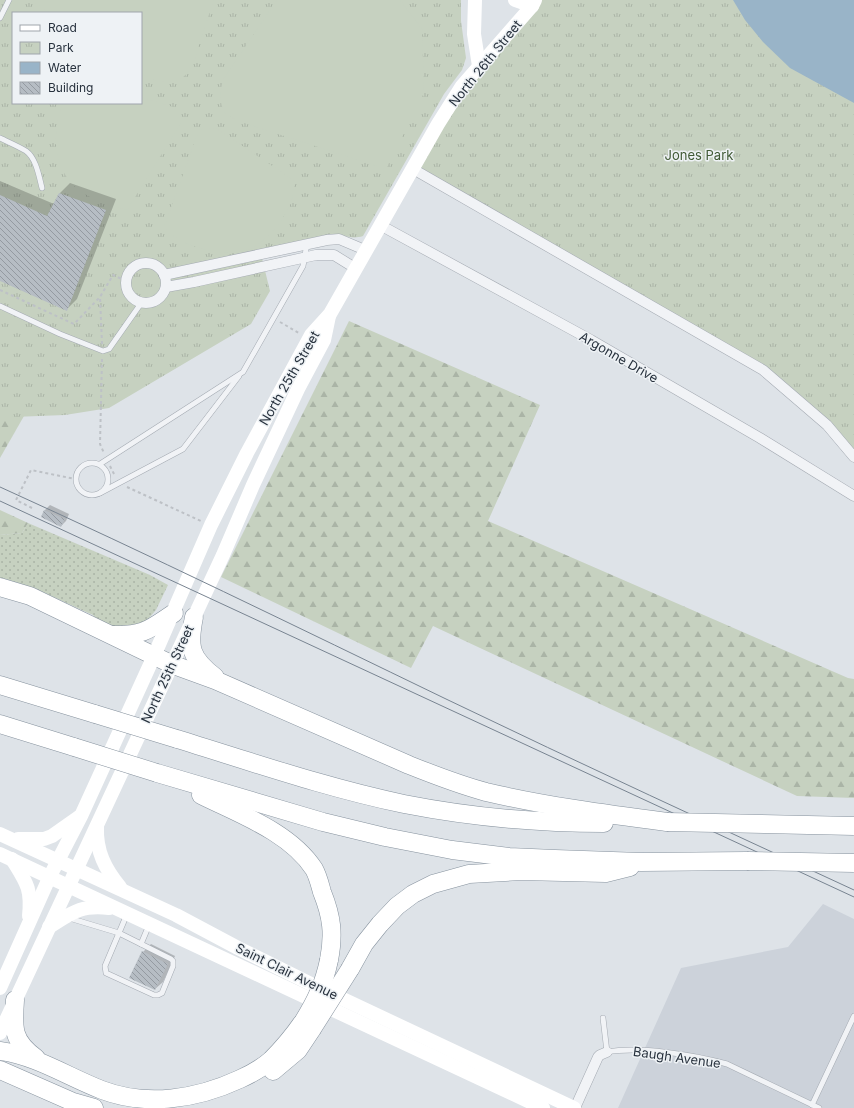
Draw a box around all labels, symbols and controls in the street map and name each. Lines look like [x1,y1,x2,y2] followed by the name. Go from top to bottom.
[12,12,142,104] legend
[445,17,525,109] street label: North 26th Street
[48,20,77,35] text: Road
[48,40,74,55] text: Park
[48,60,82,75] text: Water
[48,80,93,95] text: Building
[665,147,733,163] park label: Jones Park
[255,328,323,428] street label: North 25th Street
[577,328,661,386] street label: Argonne Drive
[137,622,197,726] street label: North 25th Street
[233,939,341,1003] street label: Saint Clair Avenue
[632,1043,722,1071] street label: Baugh Avenue

